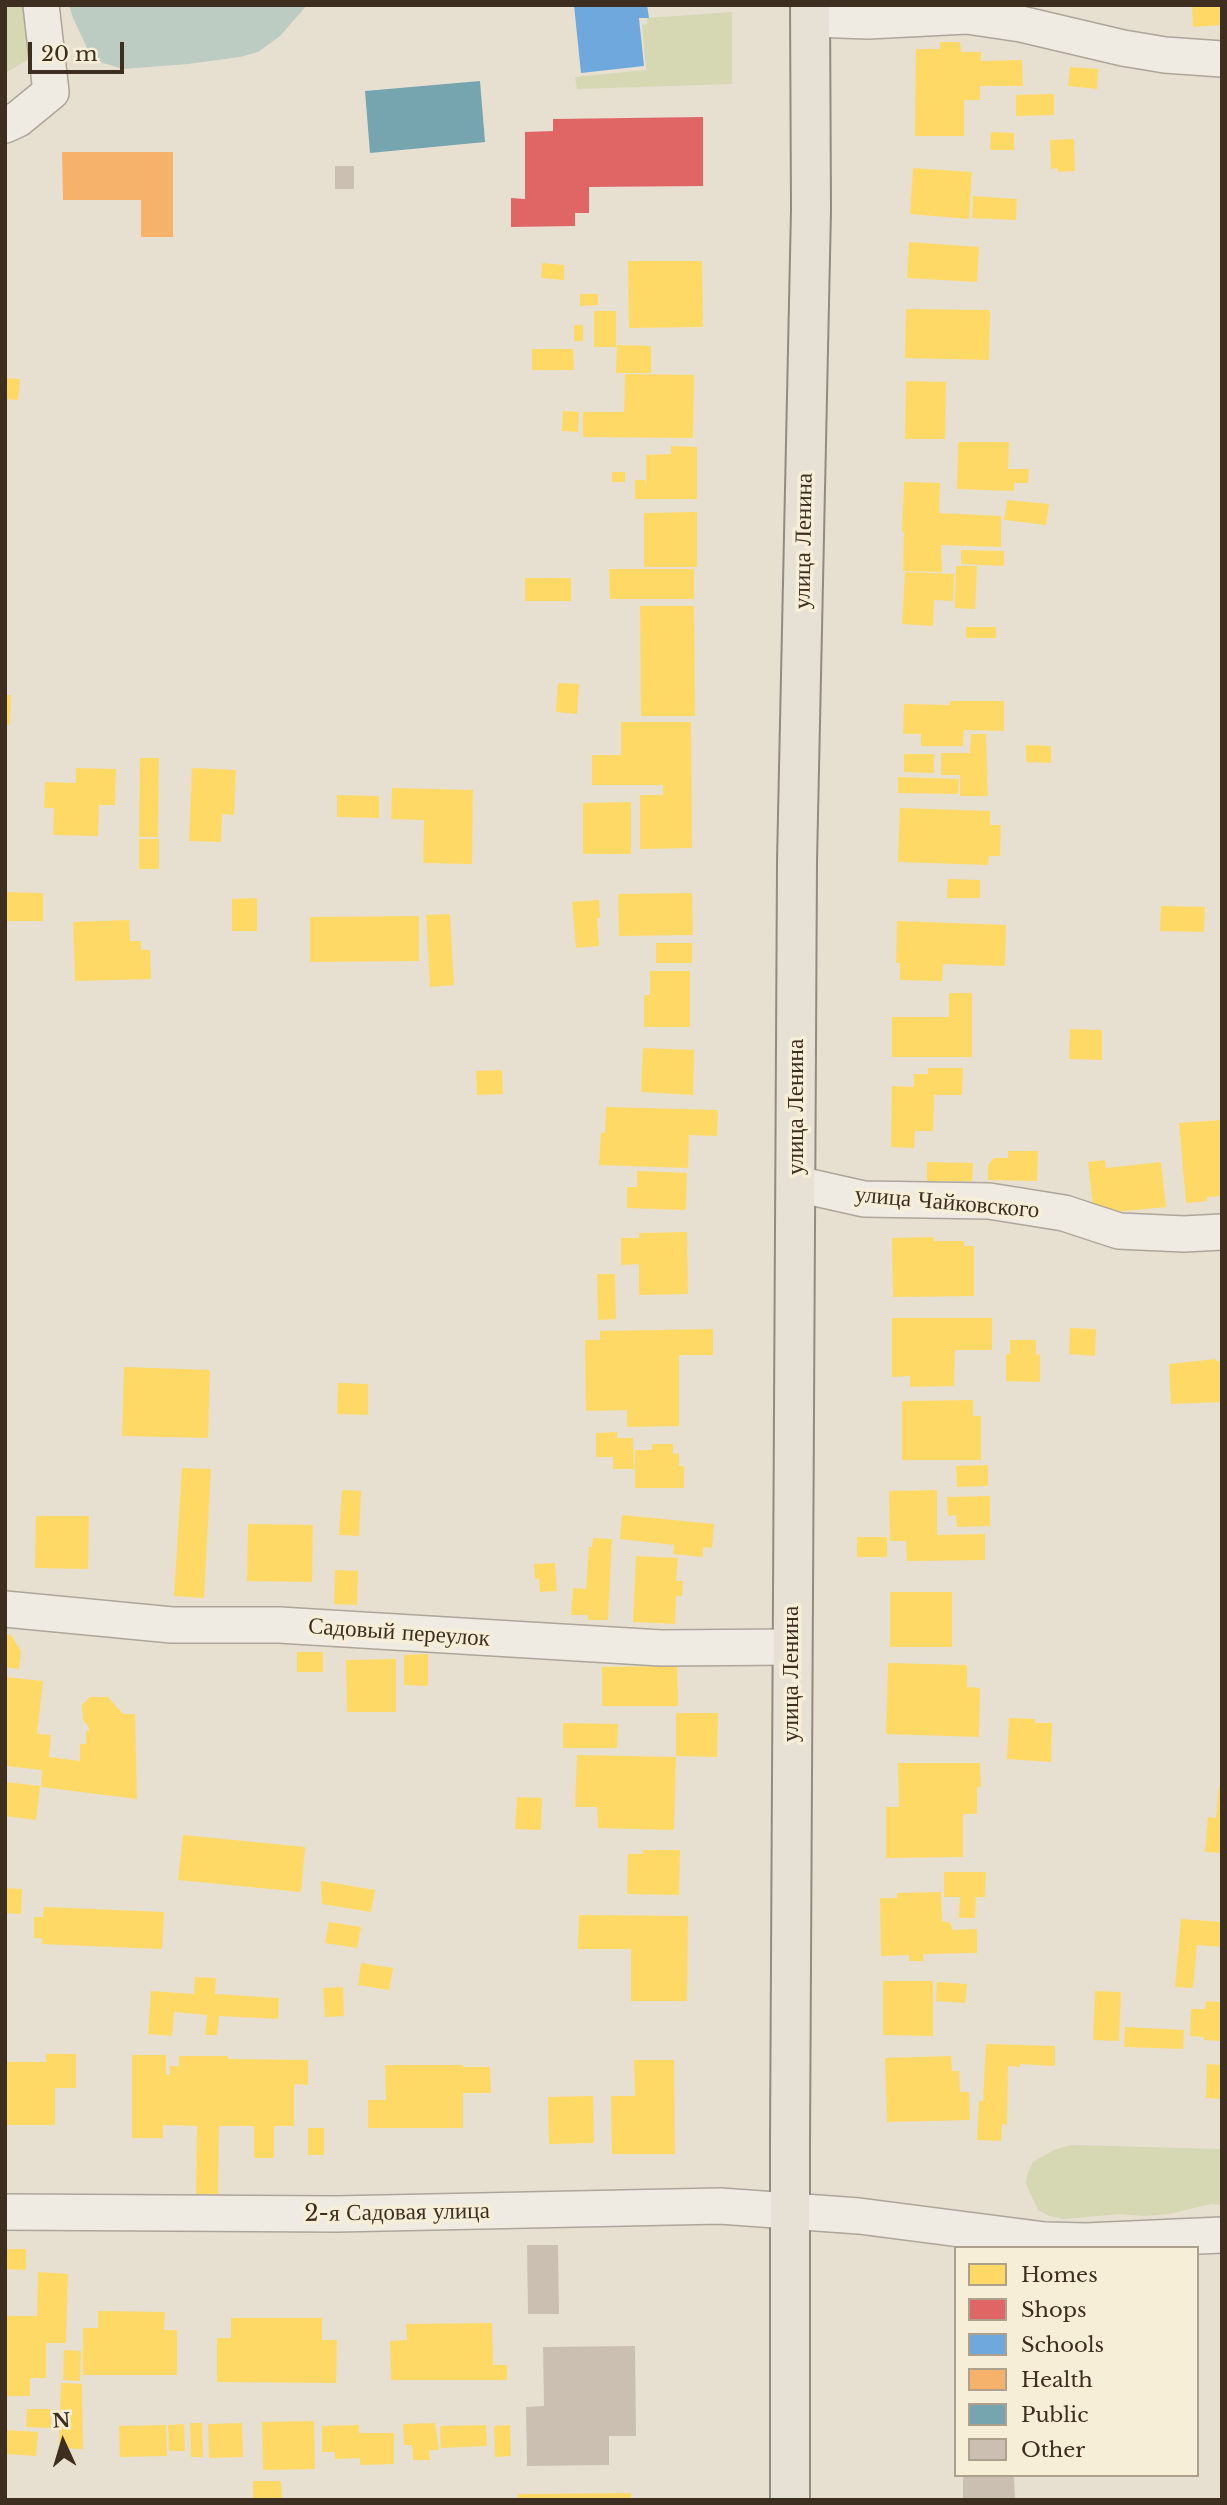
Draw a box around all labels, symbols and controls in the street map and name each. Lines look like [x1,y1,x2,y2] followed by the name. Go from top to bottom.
[32,28,128,72] scale bar
[41,41,98,67] text: 20 m
[789,473,819,609] street label: улица Ленина
[783,1039,811,1175] street label: улица Ленина
[854,1181,1040,1225] street label: улица Чайковского
[778,1606,806,1742] street label: улица Ленина
[307,1613,491,1653] street label: Садовый переулок
[304,2198,490,2228] street label: 2-я Садовая улица
[954,2246,1199,2477] legend
[1021,2262,1098,2288] text: Homes
[1021,2297,1087,2323] text: Shops
[1021,2332,1104,2358] text: Schools
[1021,2367,1093,2393] text: Health
[1021,2402,1088,2428] text: Public
[28,2407,98,2477] north arrow
[52,2408,71,2433] text: N
[1021,2437,1085,2463] text: Other

